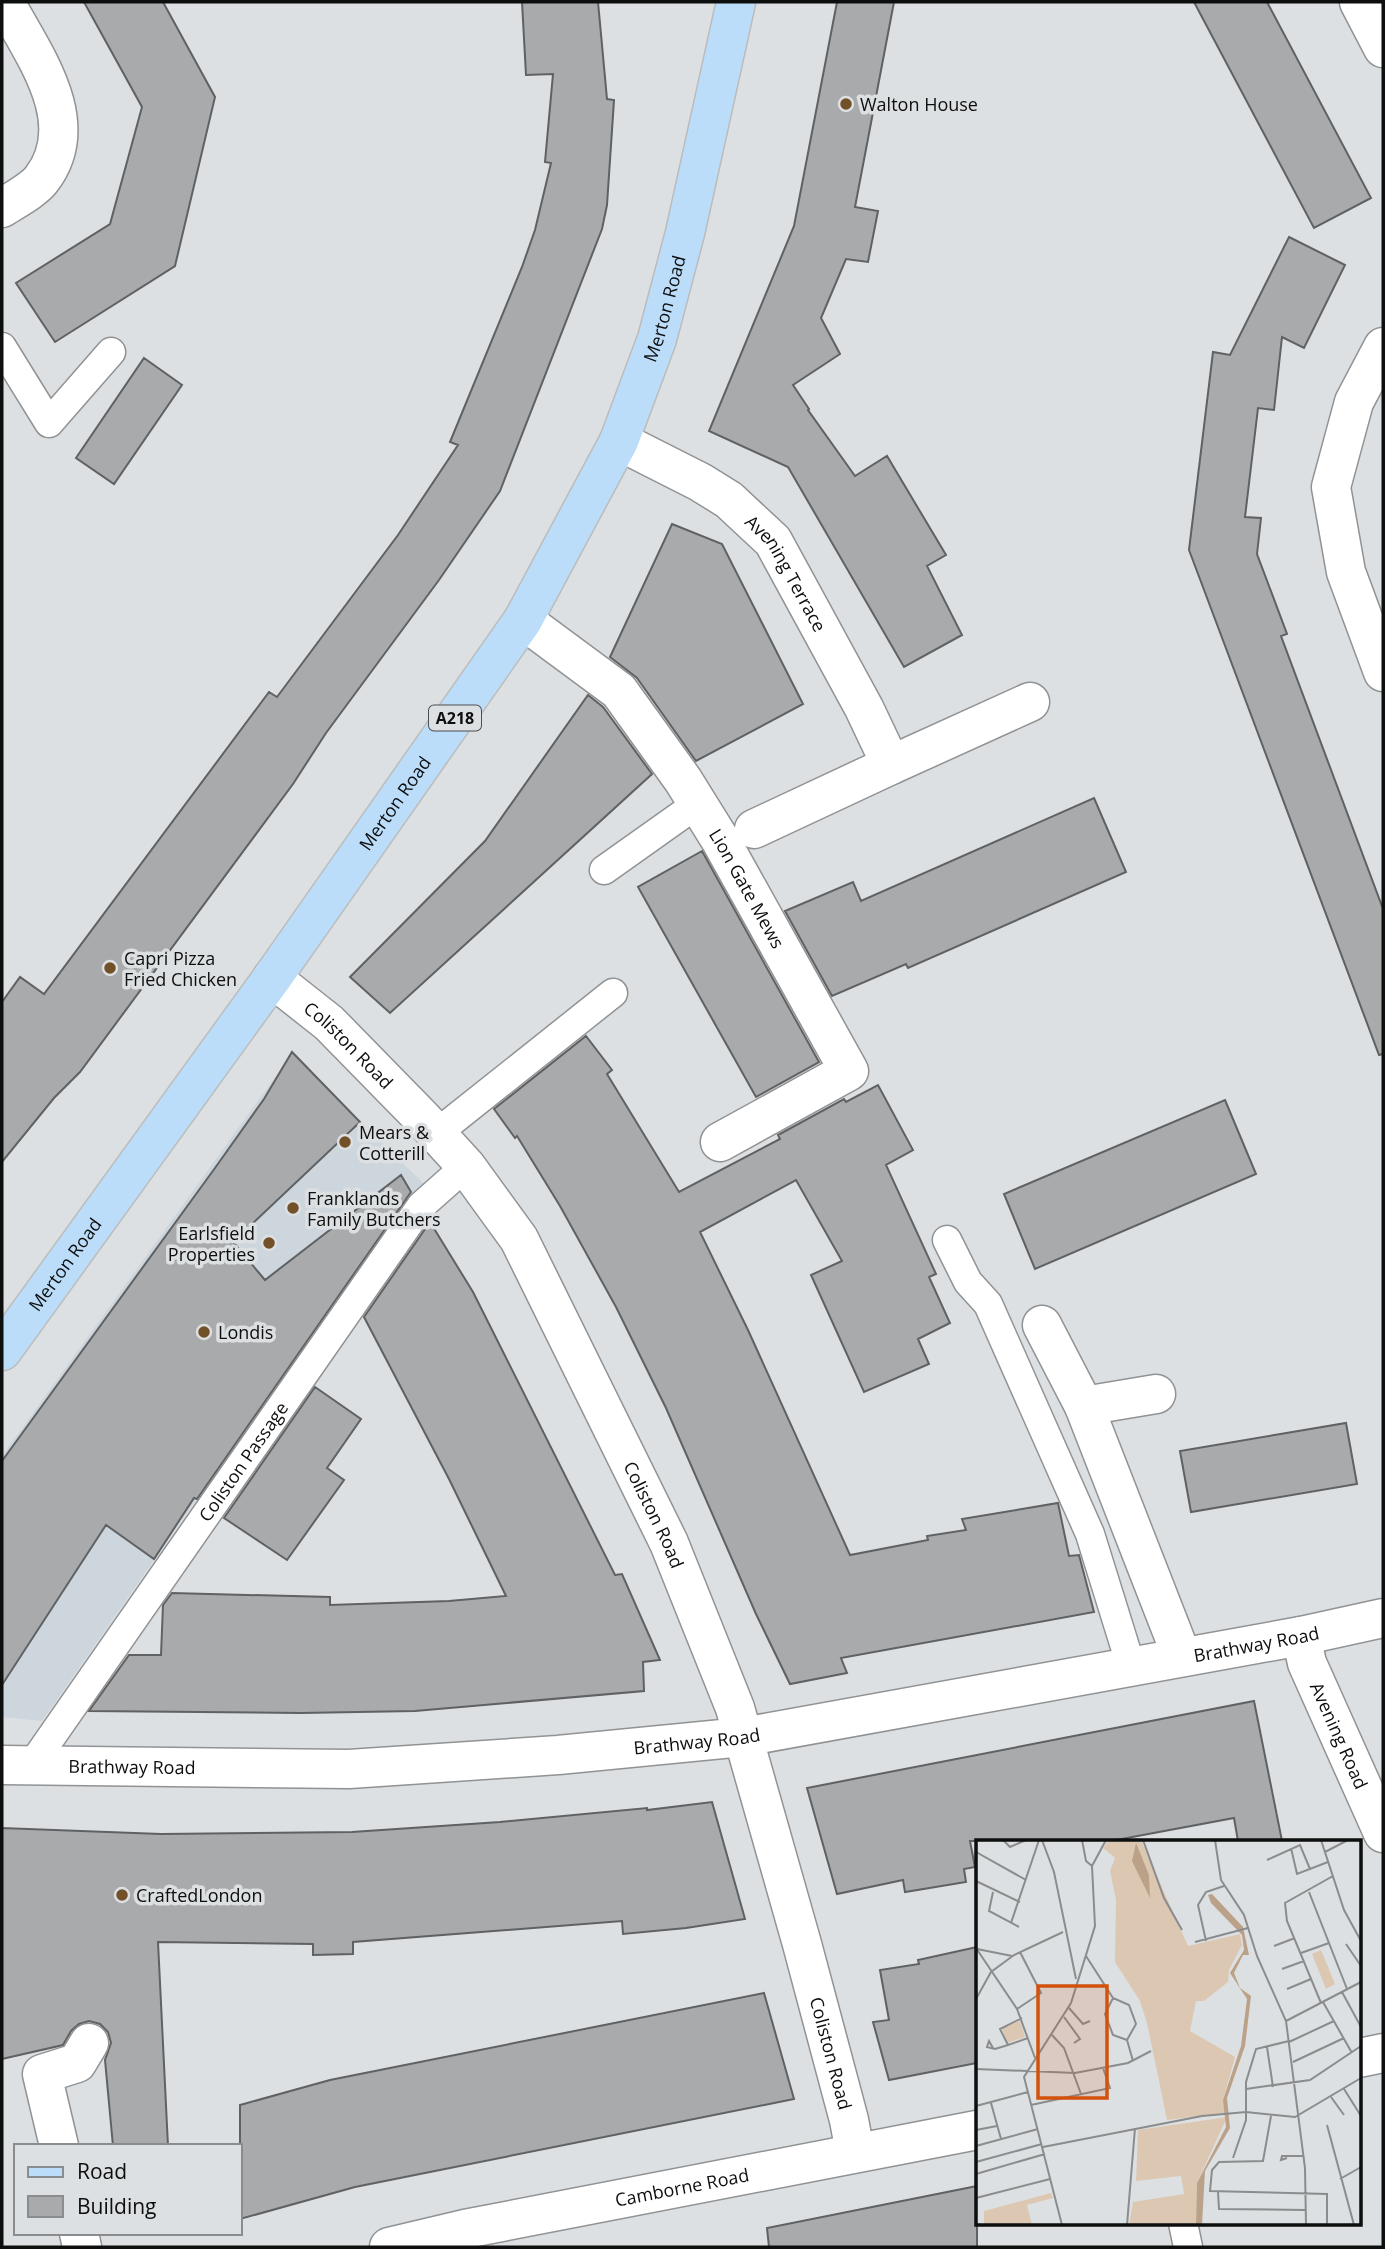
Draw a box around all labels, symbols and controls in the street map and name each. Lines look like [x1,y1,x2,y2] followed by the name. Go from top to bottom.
[860,92,978,116] place label: Walton House
[838,96,854,112] marker: Walton House
[638,253,691,365] street label: Merton Road
[740,509,832,636] street label: Avening Terrace
[429,706,481,730] road number: A218
[353,751,436,855] street label: Merton Road
[704,824,790,953] street label: Lion Gate Mews
[124,946,237,991] place label: Capri Pizza Fried Chicken
[102,960,118,976] marker: Capri Pizza Fried Chicken
[299,996,399,1094] street label: Coliston Road
[359,1120,430,1165] place label: Mears & Cotterill
[337,1134,353,1150] marker: Mears & Cotterill
[307,1186,441,1231] place label: Franklands Family Butchers
[285,1200,301,1216] marker: Franklands Family Butchers
[23,1213,107,1316] street label: Merton Road
[168,1221,255,1266] place label: Earlsfield Properties
[261,1235,277,1251] marker: Earlsfield Properties
[218,1320,273,1344] place label: Londis
[196,1324,212,1340] marker: Londis
[193,1397,293,1526] street label: Coliston Passage
[619,1457,690,1572] street label: Coliston Road
[1192,1620,1321,1667] street label: Brathway Road
[1305,1678,1374,1793] street label: Avening Road
[632,1722,762,1760] street label: Brathway Road
[68,1754,196,1779] street label: Brathway Road
[976,1840,1360,2224] inset map
[136,1883,262,1907] place label: CraftedLondon
[114,1887,130,1903] marker: CraftedLondon
[805,1994,858,2112] street label: Coliston Road
[14,2144,242,2235] legend
[77,2157,127,2185] text: Road
[613,2162,751,2212] street label: Camborne Road
[77,2192,156,2220] text: Building

